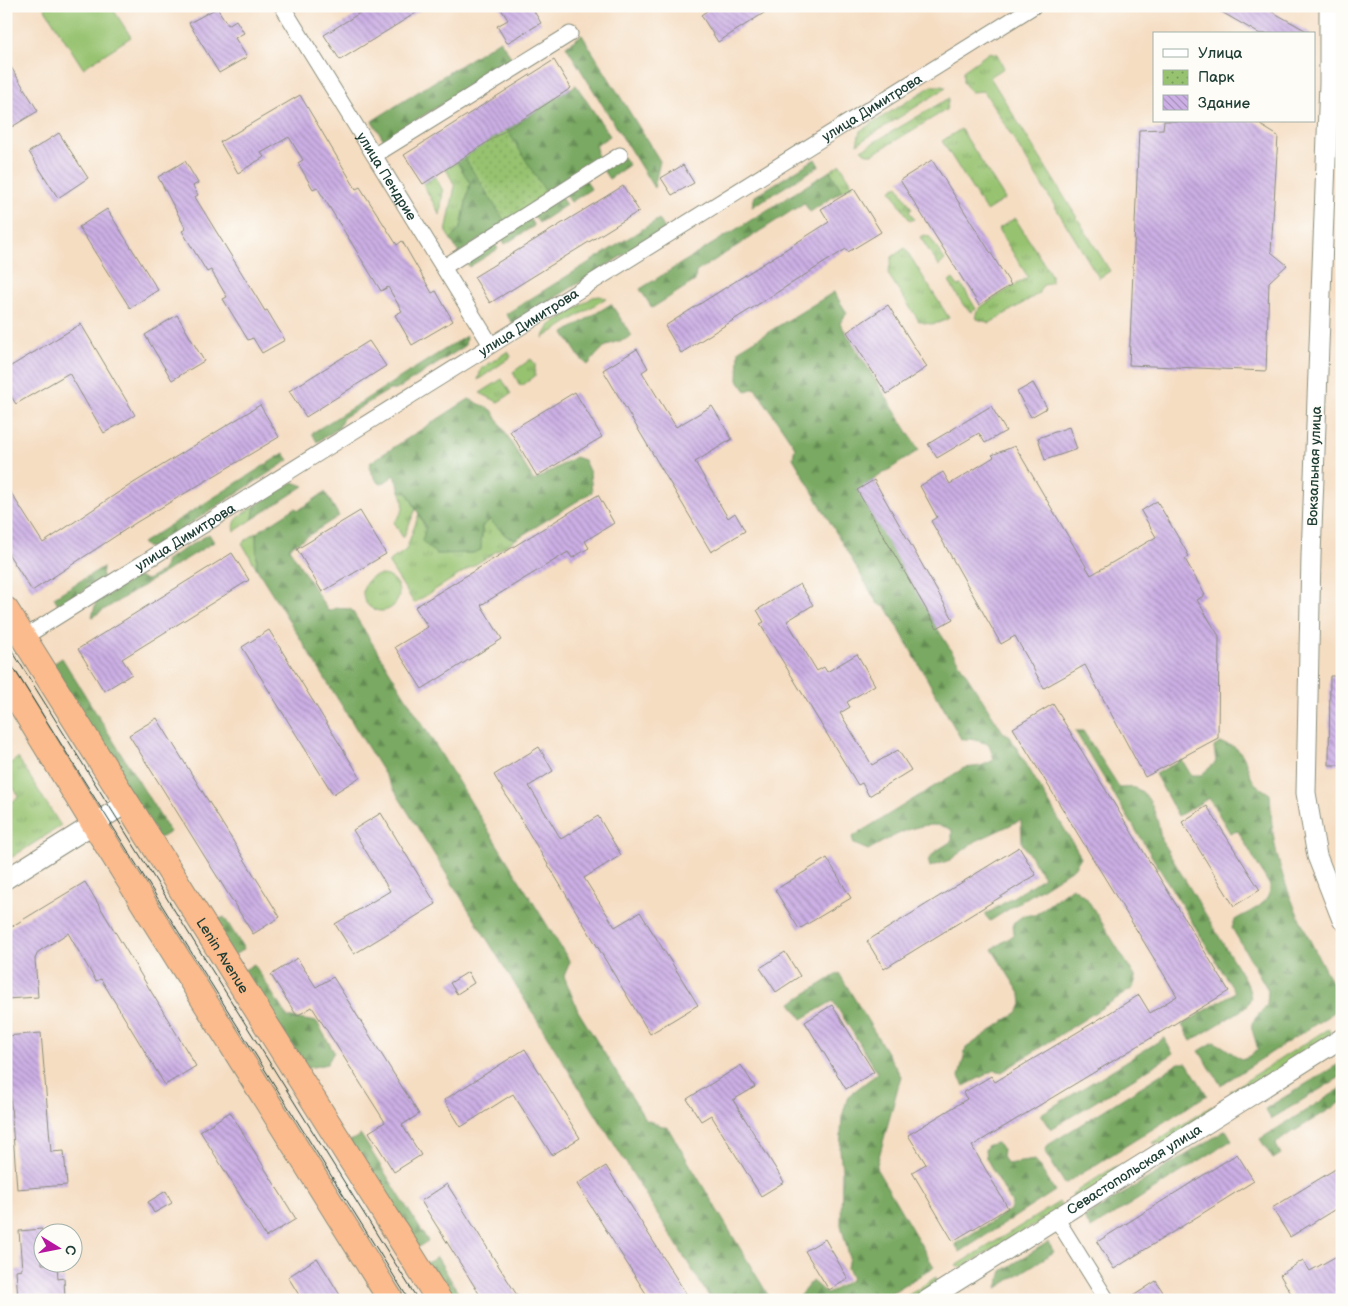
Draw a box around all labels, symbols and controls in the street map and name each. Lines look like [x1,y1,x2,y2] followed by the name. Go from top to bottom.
[1153,32,1316,122] legend
[1198,44,1243,63] text: Улица
[1198,68,1235,87] text: Парк
[819,70,926,145] street label: улица Димитрова
[1198,94,1250,113] text: Здание
[353,129,420,224] street label: улица Пендрие
[476,285,582,360] street label: улица Димитрова
[1304,405,1325,526] street label: Вокзальная улица
[132,499,239,575] street label: улица Димитрова
[192,915,252,997] street label: Lenin Avenue
[1064,1120,1206,1219] street label: Севастопольская улица
[32,1224,82,1274] north arrow
[61,1244,80,1257] text: С

